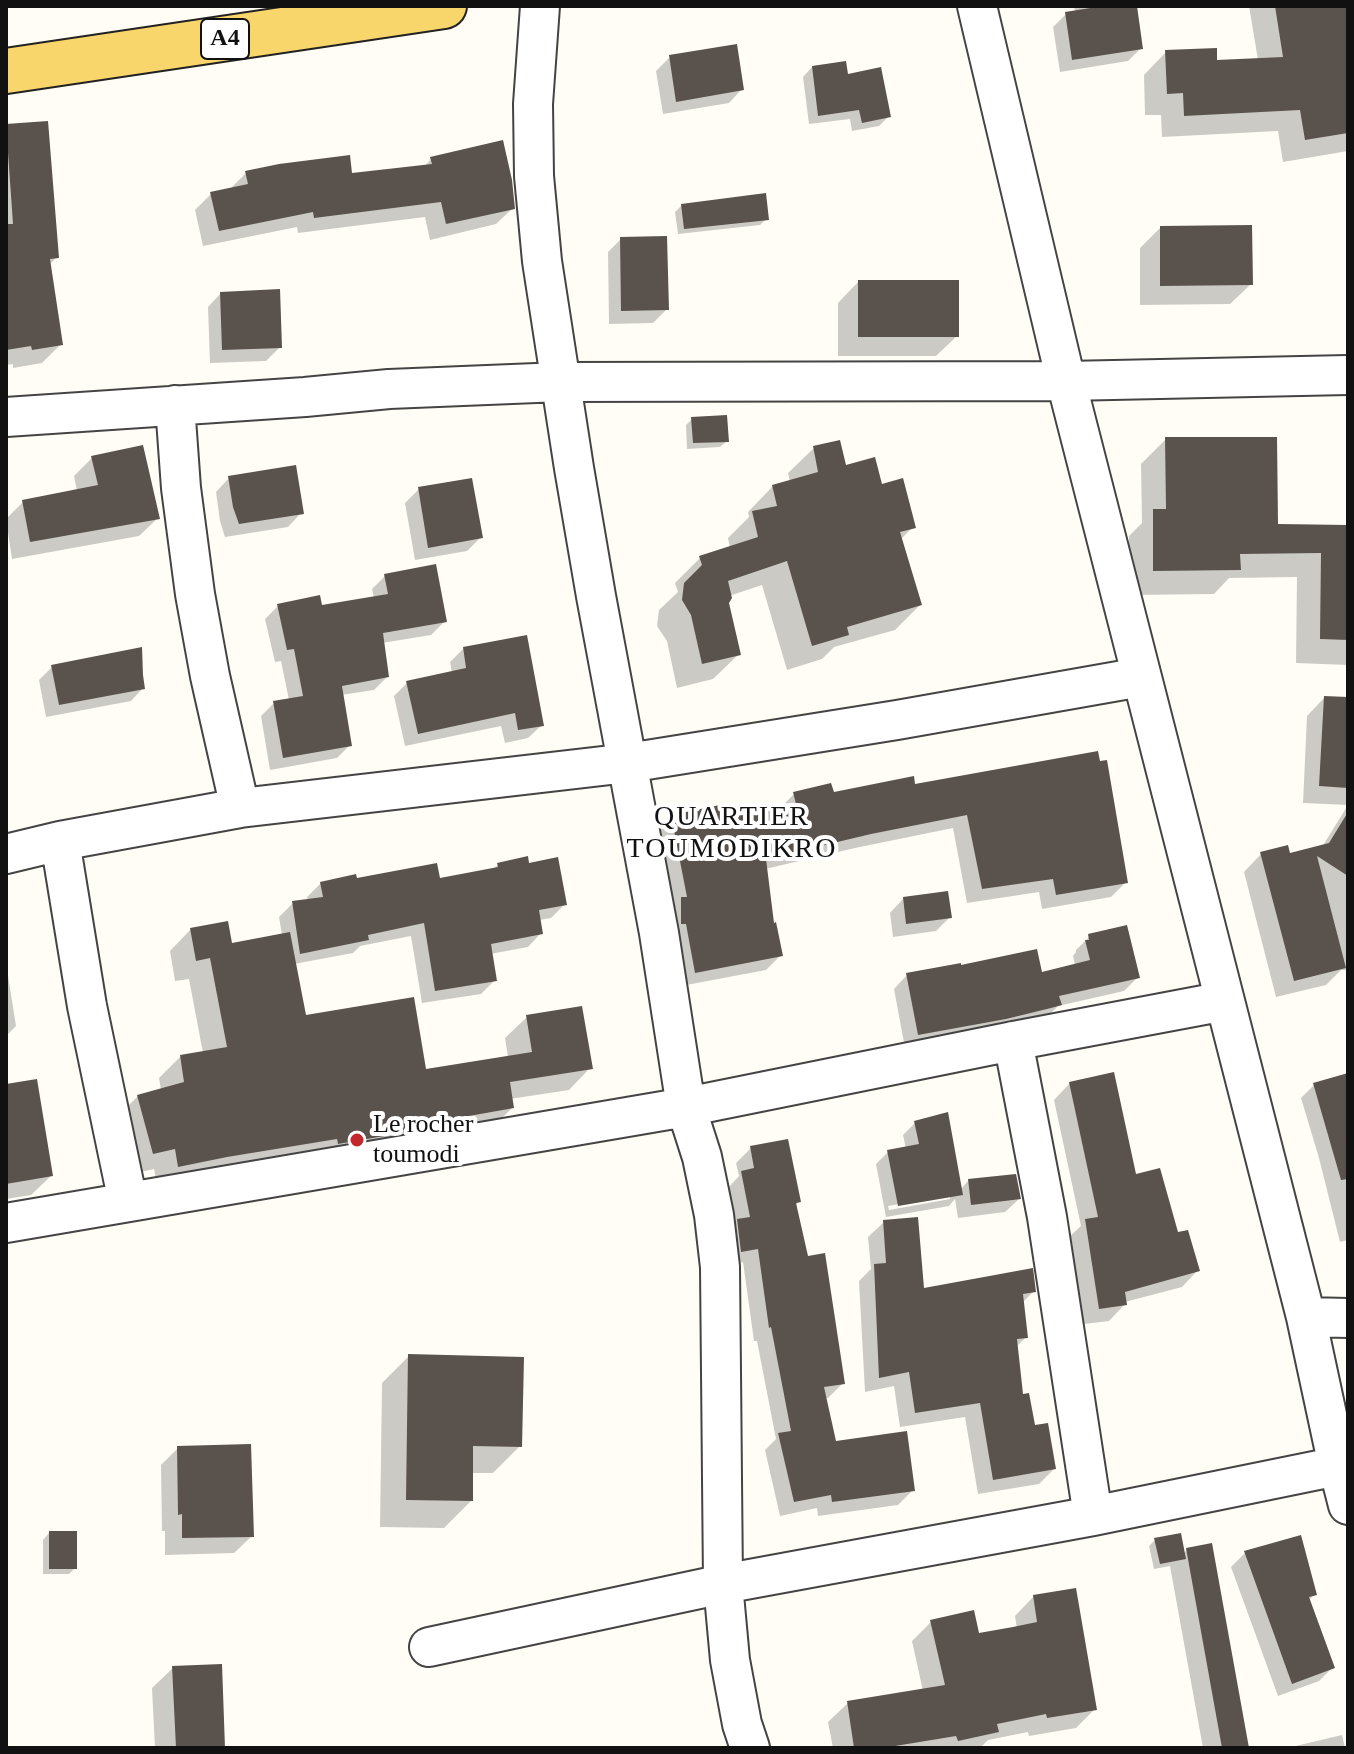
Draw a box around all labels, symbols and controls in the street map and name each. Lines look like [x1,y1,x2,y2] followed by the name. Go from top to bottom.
[201,19,249,59] road number: A4
[627,801,837,867] district label: QUARTIER TOUMODIKRO
[373,1109,473,1170] place label: Le rocher toumodi
[348,1131,366,1149] marker: Le rocher toumodi

